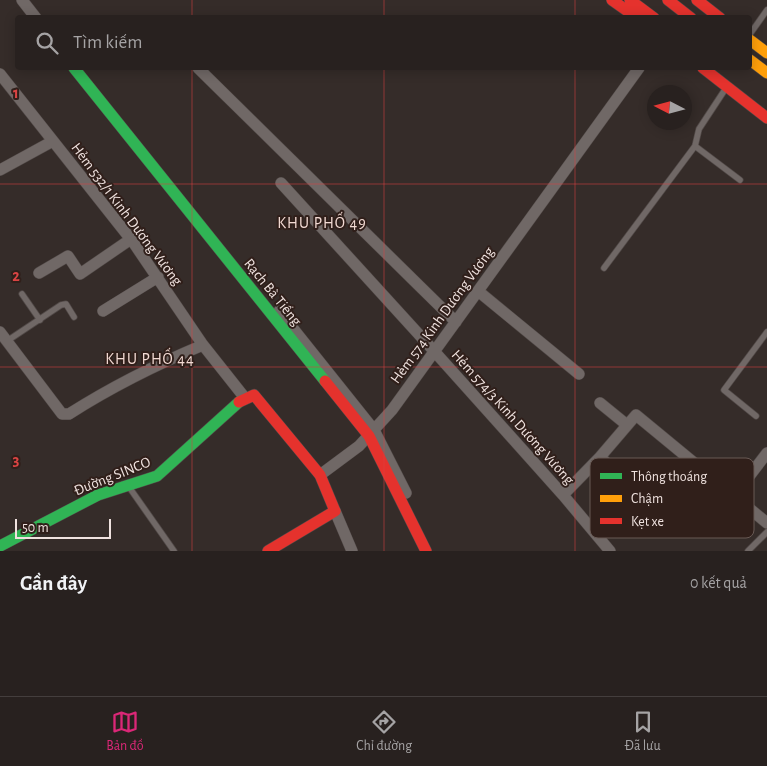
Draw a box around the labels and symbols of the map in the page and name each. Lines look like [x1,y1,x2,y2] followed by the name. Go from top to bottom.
[13,85,19,101] text: 1
[647,85,692,130] north arrow
[68,140,185,289] street label: Hẻm 532/1 Kinh Dương Vương
[277,211,367,231] district label: KHU PHỐ 49
[388,244,497,386] street label: Hẻm 574 Kinh Dương Vương
[241,256,304,329] street label: Rạch Bà Tiếng
[12,268,20,284] text: 2
[105,347,195,367] district label: KHU PHỐ 44
[448,347,577,488] street label: Hẻm 574/3 Kinh Dương Vương
[13,452,20,468] text: 3
[72,454,153,499] street label: Đường SINCO
[590,458,754,538] legend
[631,470,707,484] text: Thông thoáng
[631,492,663,506] text: Chậm
[631,515,664,529] text: Kẹt xe
[15,516,111,539] scale bar

